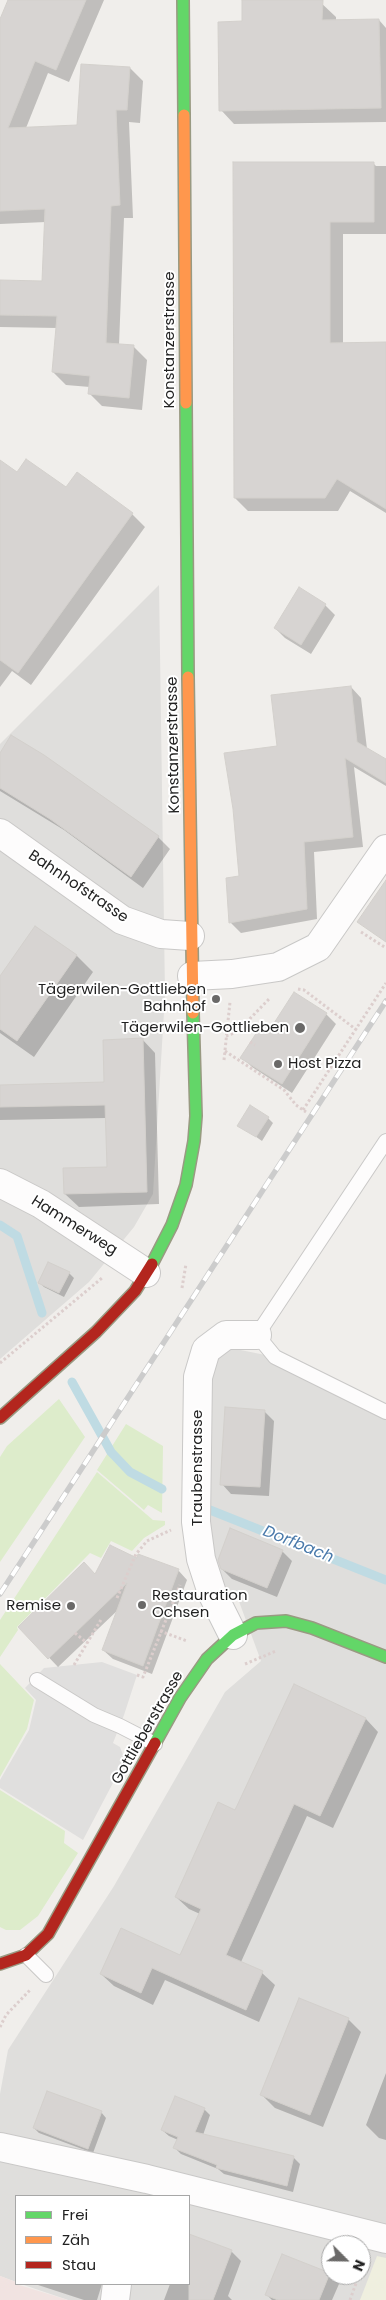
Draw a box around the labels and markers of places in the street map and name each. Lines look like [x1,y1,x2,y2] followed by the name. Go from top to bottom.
[38,981,206,1016] place label: Tägerwilen-Gottlieben Bahnhof
[210,993,222,1005] marker: Tägerwilen-Gottlieben Bahnhof
[121,1019,289,1037] place label: Tägerwilen-Gottlieben
[293,1021,307,1035] marker: Tägerwilen-Gottlieben
[288,1055,361,1073] place label: Host Pizza
[272,1058,284,1070] marker: Host Pizza
[152,1587,248,1622] place label: Restauration Ochsen
[6,1597,61,1615] place label: Remise
[136,1599,148,1611] marker: Restauration Ochsen
[65,1600,77,1612] marker: Remise

